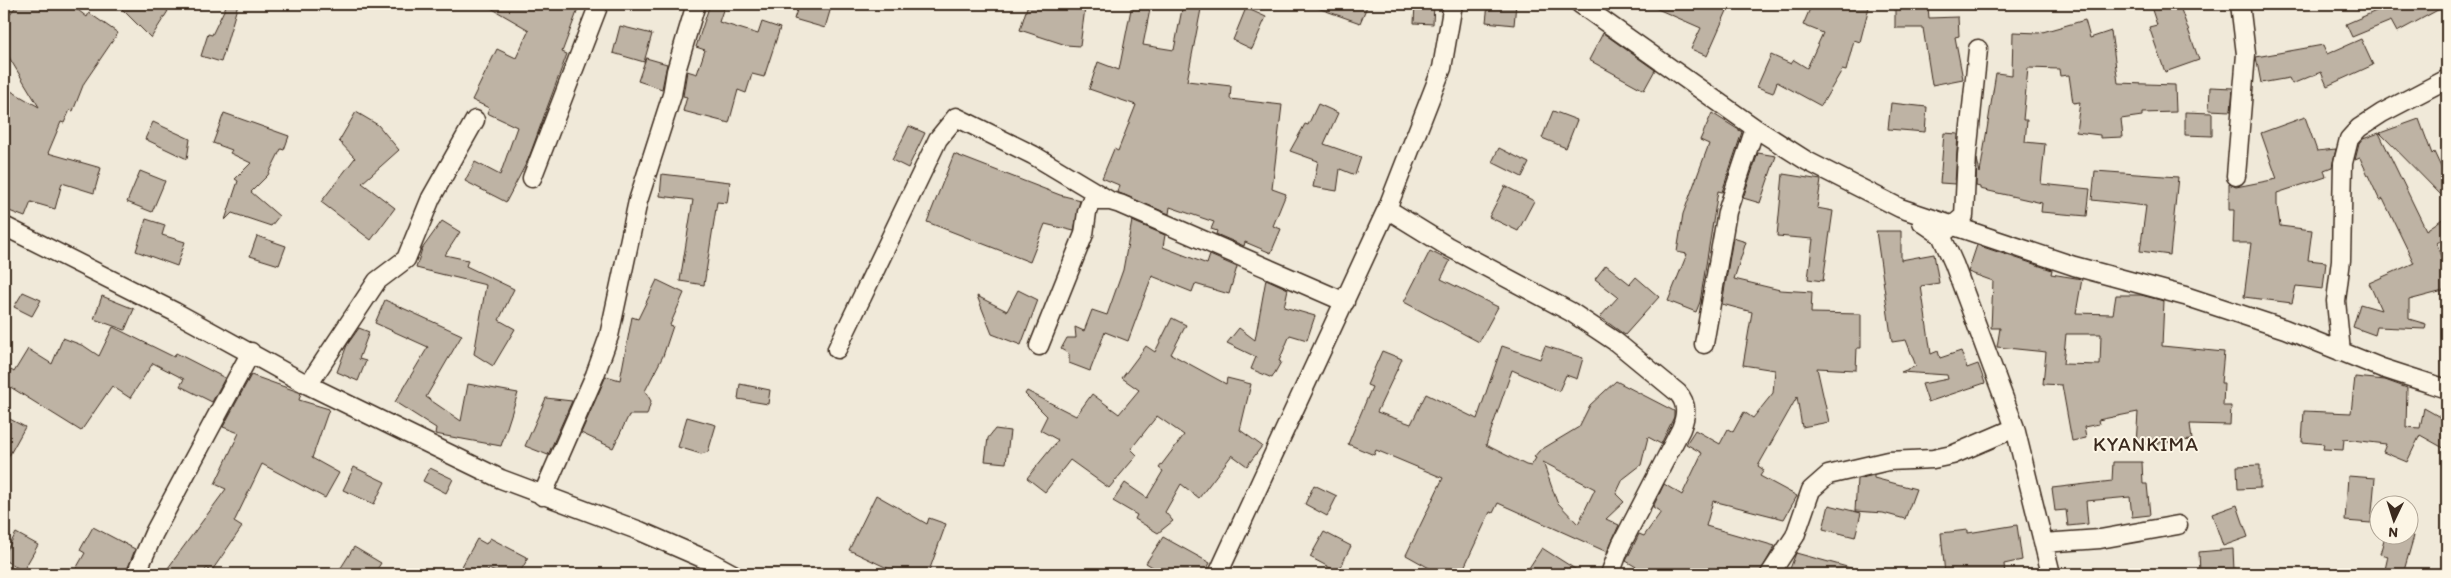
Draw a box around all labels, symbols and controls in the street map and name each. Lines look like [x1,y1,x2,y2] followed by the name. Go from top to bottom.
[2093,432,2199,456] district label: KYANKIMA
[2368,496,2418,546] north arrow
[2388,524,2398,541] text: N

